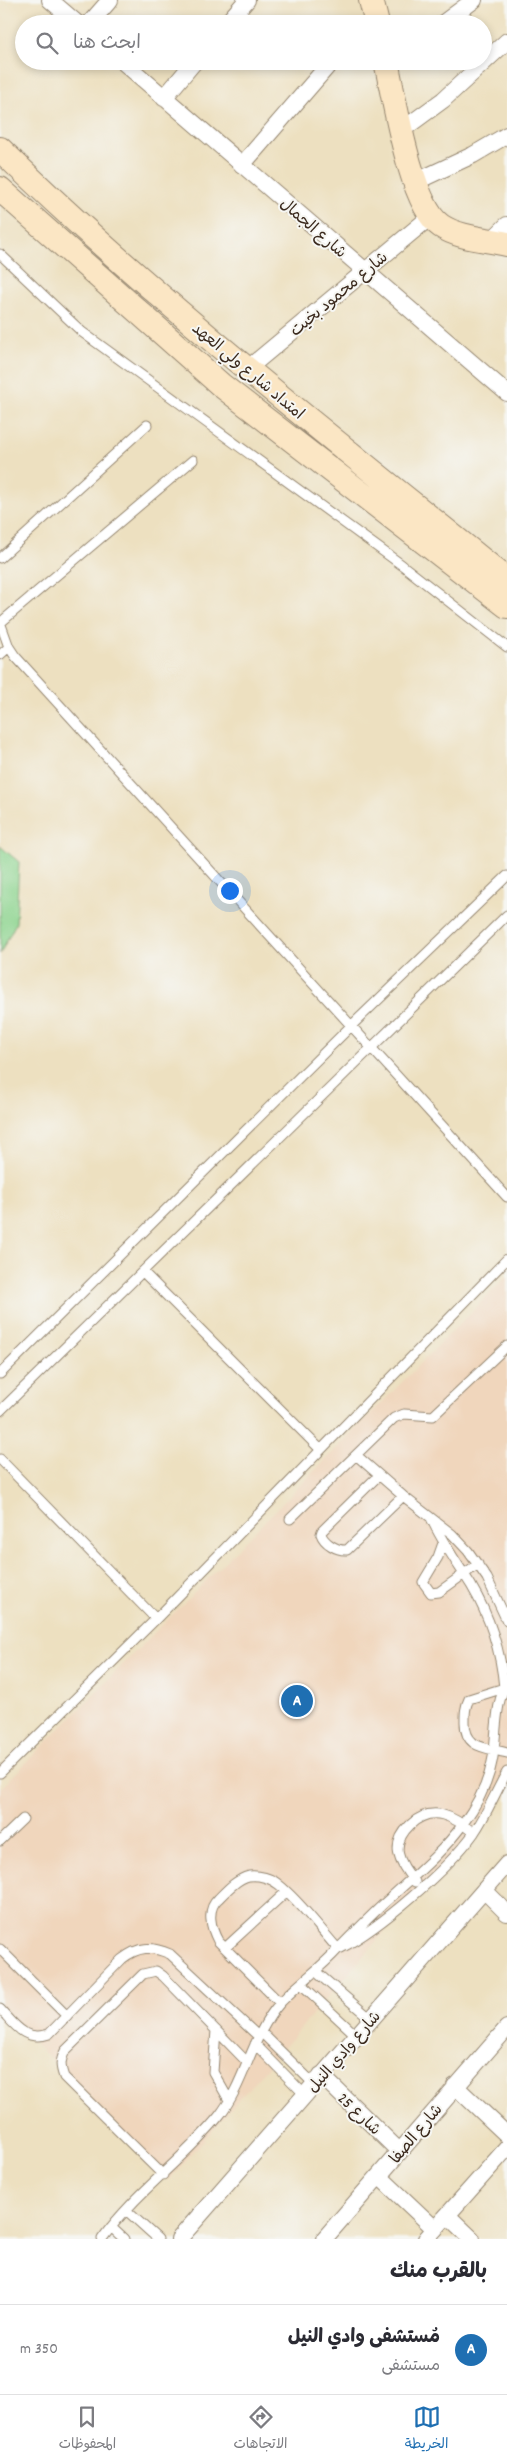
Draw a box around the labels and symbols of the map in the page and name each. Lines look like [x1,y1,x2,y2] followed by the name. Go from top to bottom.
[274,193,351,264] street label: شارع الجمال
[286,247,394,343] street label: شارع محمود بخيت
[186,318,309,427] street label: امتداد شارع ولي العهد
[217,878,243,904] your location
[281,1682,313,1720] pin: A
[303,2006,387,2099] street label: شارع وادي النيل
[331,2088,385,2141] street label: شارع 25
[385,2100,449,2170] street label: شارع الصفا

